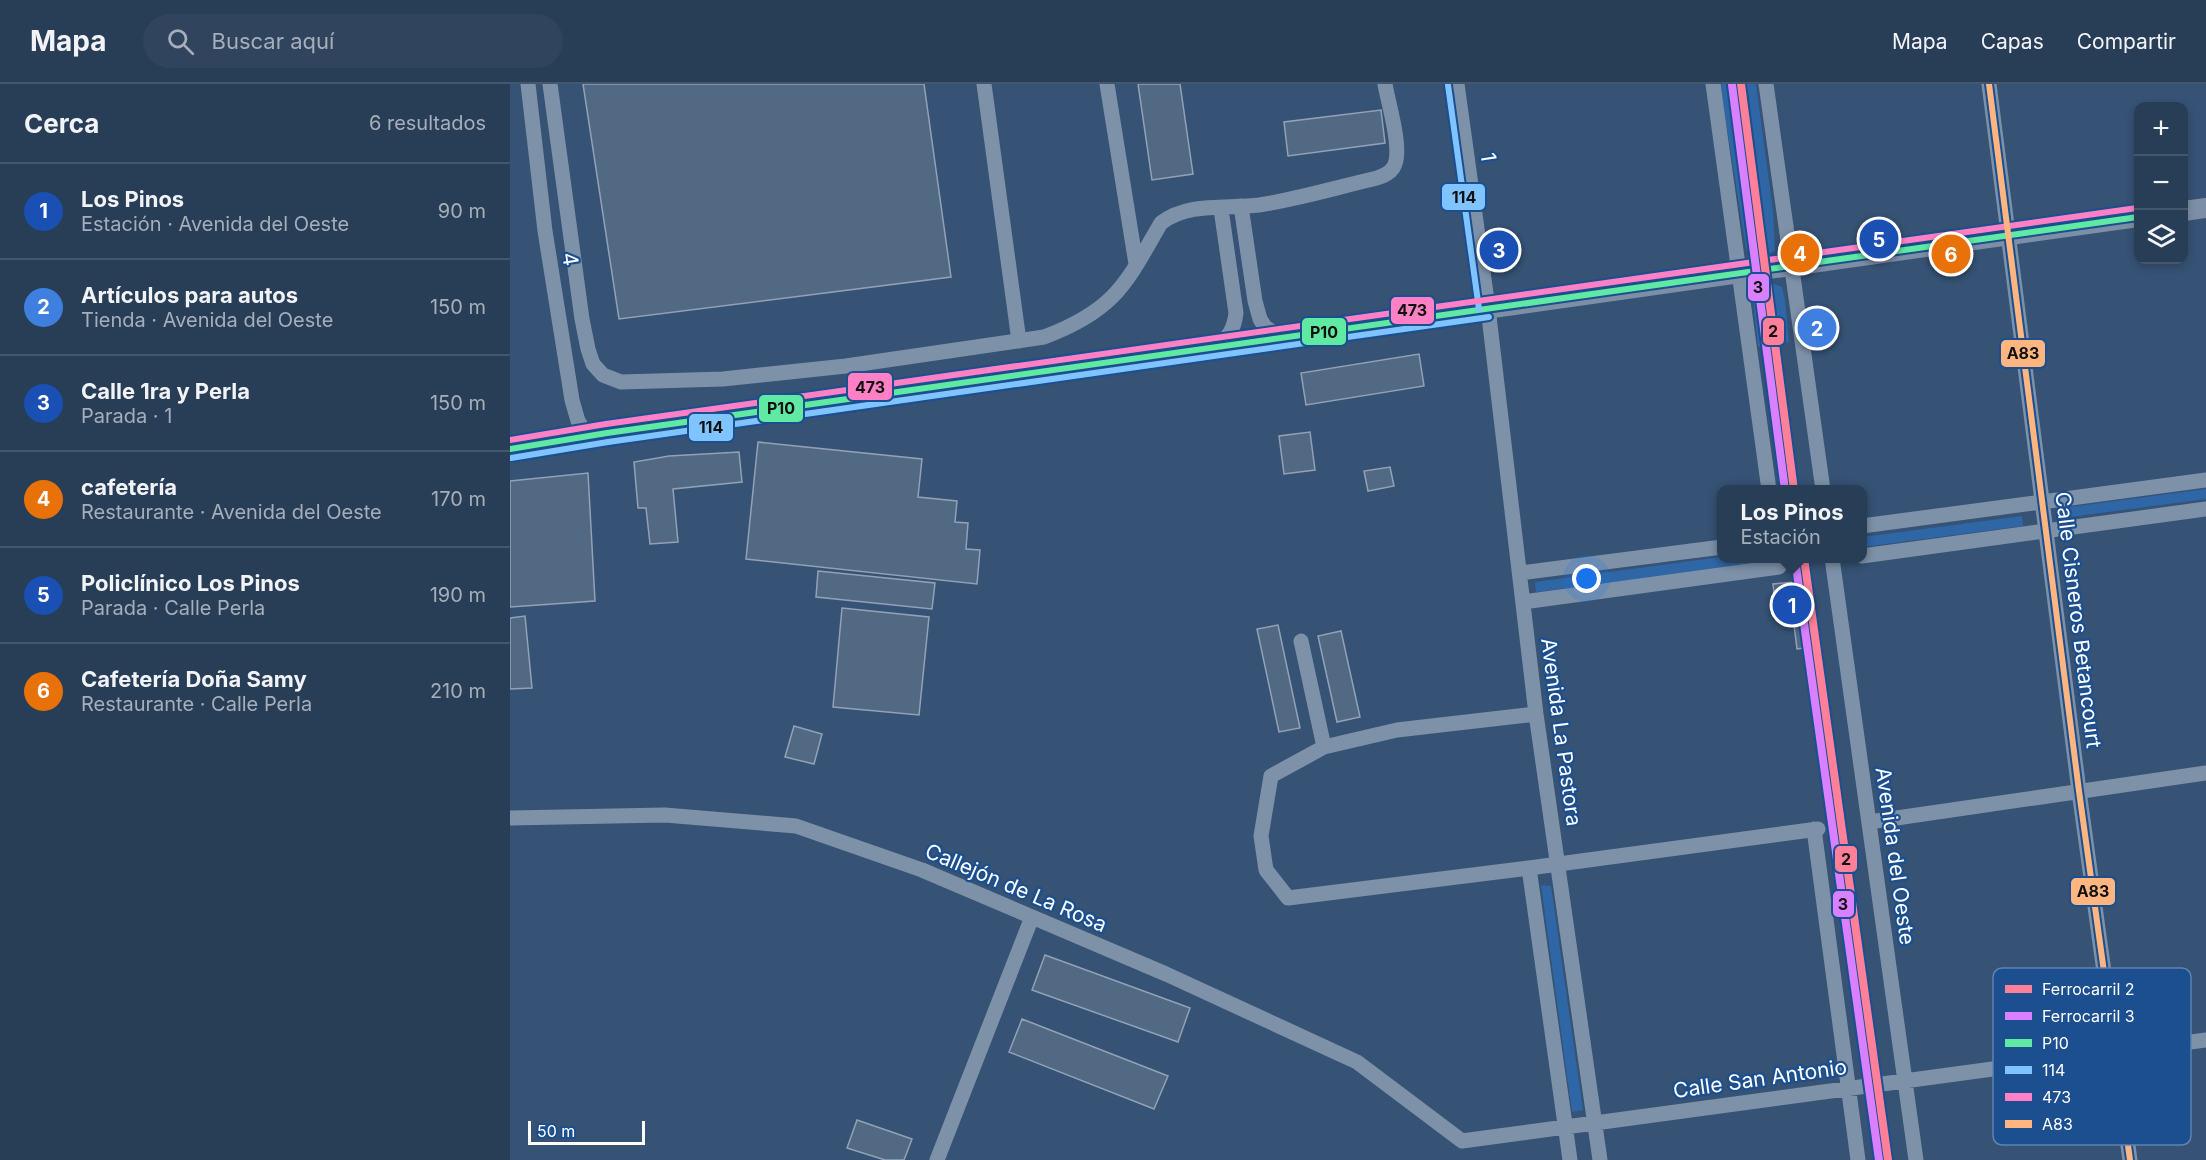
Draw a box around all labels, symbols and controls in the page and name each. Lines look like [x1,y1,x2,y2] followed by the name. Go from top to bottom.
[143,14,563,68] search box
[30,24,107,58] text: Mapa
[164,25,197,58] icon: search
[212,28,334,54] text: Buscar aquí
[1892,29,1948,54] text: Mapa
[1981,29,2044,54] text: Capas
[2077,29,2176,54] text: Compartir
[2134,102,2188,264] map controls
[2134,102,2188,156] button: +
[24,108,99,139] text: Cerca
[369,111,486,135] text: 6 resultados
[1476,151,1501,163] street label: 1
[2134,156,2188,210] button: −
[1441,183,1486,211] line badge: 114
[81,186,184,212] text: Los Pinos
[1452,187,1476,207] text: 114
[39,199,48,223] text: 1
[438,199,486,223] text: 90 m
[2134,210,2188,264] button: layers
[81,212,349,236] text: Estación · Avenida del Oeste
[1860,216,1898,262] pin: 5
[1480,228,1518,272] pin: 3
[1780,230,1820,276] pin: 4
[1932,232,1970,276] pin: 6
[557,250,584,268] street label: 4
[1747,273,1770,302] line badge: 3
[1753,277,1763,297] text: 3
[81,282,298,308] text: Artículos para autos
[37,295,50,319] text: 2
[430,295,486,319] text: 150 m
[1390,296,1435,325] line badge: 473
[1397,300,1427,320] text: 473
[1798,306,1836,350] pin: 2
[81,308,333,332] text: Tienda · Avenida del Oeste
[1301,317,1347,346] line badge: P10
[1762,317,1785,346] line badge: 2
[1768,321,1778,341] text: 2
[1310,322,1338,342] text: P10
[2000,339,2046,368] line badge: A83
[2007,343,2039,363] text: A83
[847,372,893,401] line badge: 473
[855,377,885,397] text: 473
[81,378,250,404] text: Calle 1ra y Perla
[37,391,50,415] text: 3
[430,391,486,415] text: 150 m
[758,394,804,423] line badge: P10
[767,398,795,418] text: P10
[81,404,172,428] text: Parada · 1
[688,413,734,442] line badge: 114
[699,417,723,437] text: 114
[81,474,177,500] text: cafetería
[1717,485,1867,563] popup
[37,487,50,511] text: 4
[431,487,486,511] text: 170 m
[2050,490,2107,750] street label: Calle Cisneros Betancourt
[1740,499,1844,525] text: Los Pinos
[81,500,382,524] text: Restaurante · Avenida del Oeste
[1740,525,1821,549] text: Estación
[1572,564,1601,593] your location
[81,570,300,596] text: Policlínico Los Pinos
[1772,582,1812,628] pin: 1
[37,583,50,607] text: 5
[430,583,486,607] text: 190 m
[81,596,265,620] text: Parada · Calle Perla
[1536,636,1587,828] street label: Avenida La Pastora
[81,666,307,692] text: Cafetería Doña Samy
[37,679,50,703] text: 6
[430,679,486,703] text: 210 m
[81,692,312,716] text: Restaurante · Calle Perla
[1871,765,1920,946] street label: Avenida del Oeste
[922,838,1111,937] street label: Callejón de La Rosa
[1834,845,1858,873] line badge: 2
[1841,849,1851,869] text: 2
[2070,877,2116,906] line badge: A83
[2077,881,2109,901] text: A83
[1832,890,1855,918] line badge: 3
[1838,894,1848,914] text: 3
[1993,968,2191,1145] legend
[2042,979,2135,999] text: Ferrocarril 2
[2042,1006,2135,1026] text: Ferrocarril 3
[2042,1033,2069,1053] text: P10
[1671,1054,1848,1103] street label: Calle San Antonio
[2042,1060,2065,1080] text: 114
[2042,1087,2071,1107] text: 473
[2042,1114,2073,1134] text: A83
[528,1118,645,1146] scale bar
[537,1121,575,1141] text: 50 m

